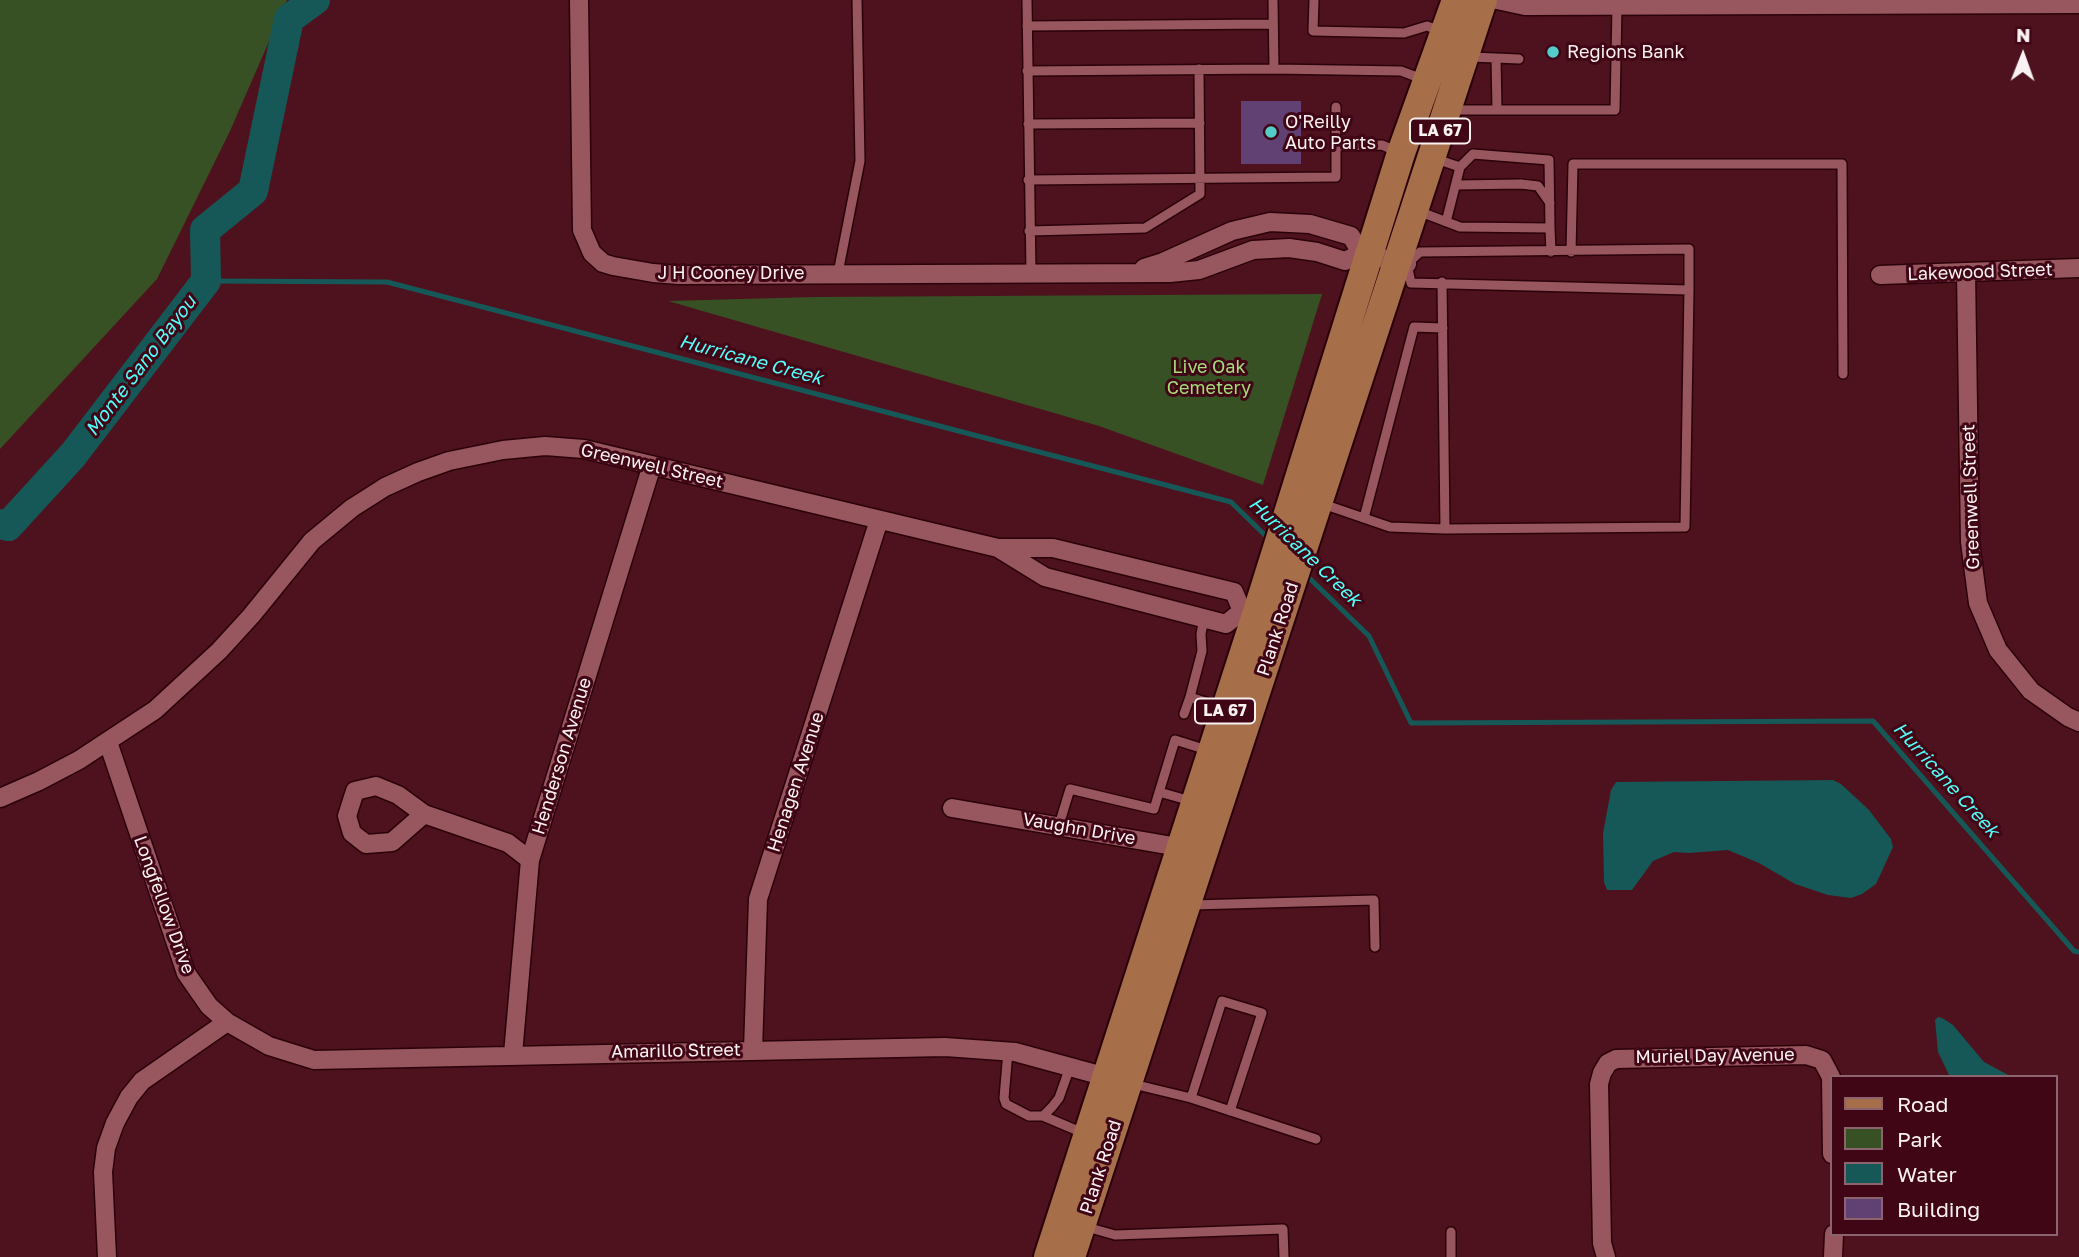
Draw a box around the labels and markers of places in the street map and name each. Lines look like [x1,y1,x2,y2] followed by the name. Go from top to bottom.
[1567,41,1685,63] place label: Regions Bank
[1545,44,1561,60] marker: Regions Bank
[1285,111,1376,154] place label: O'Reilly Auto Parts
[1263,124,1279,140] marker: O'Reilly Auto Parts

